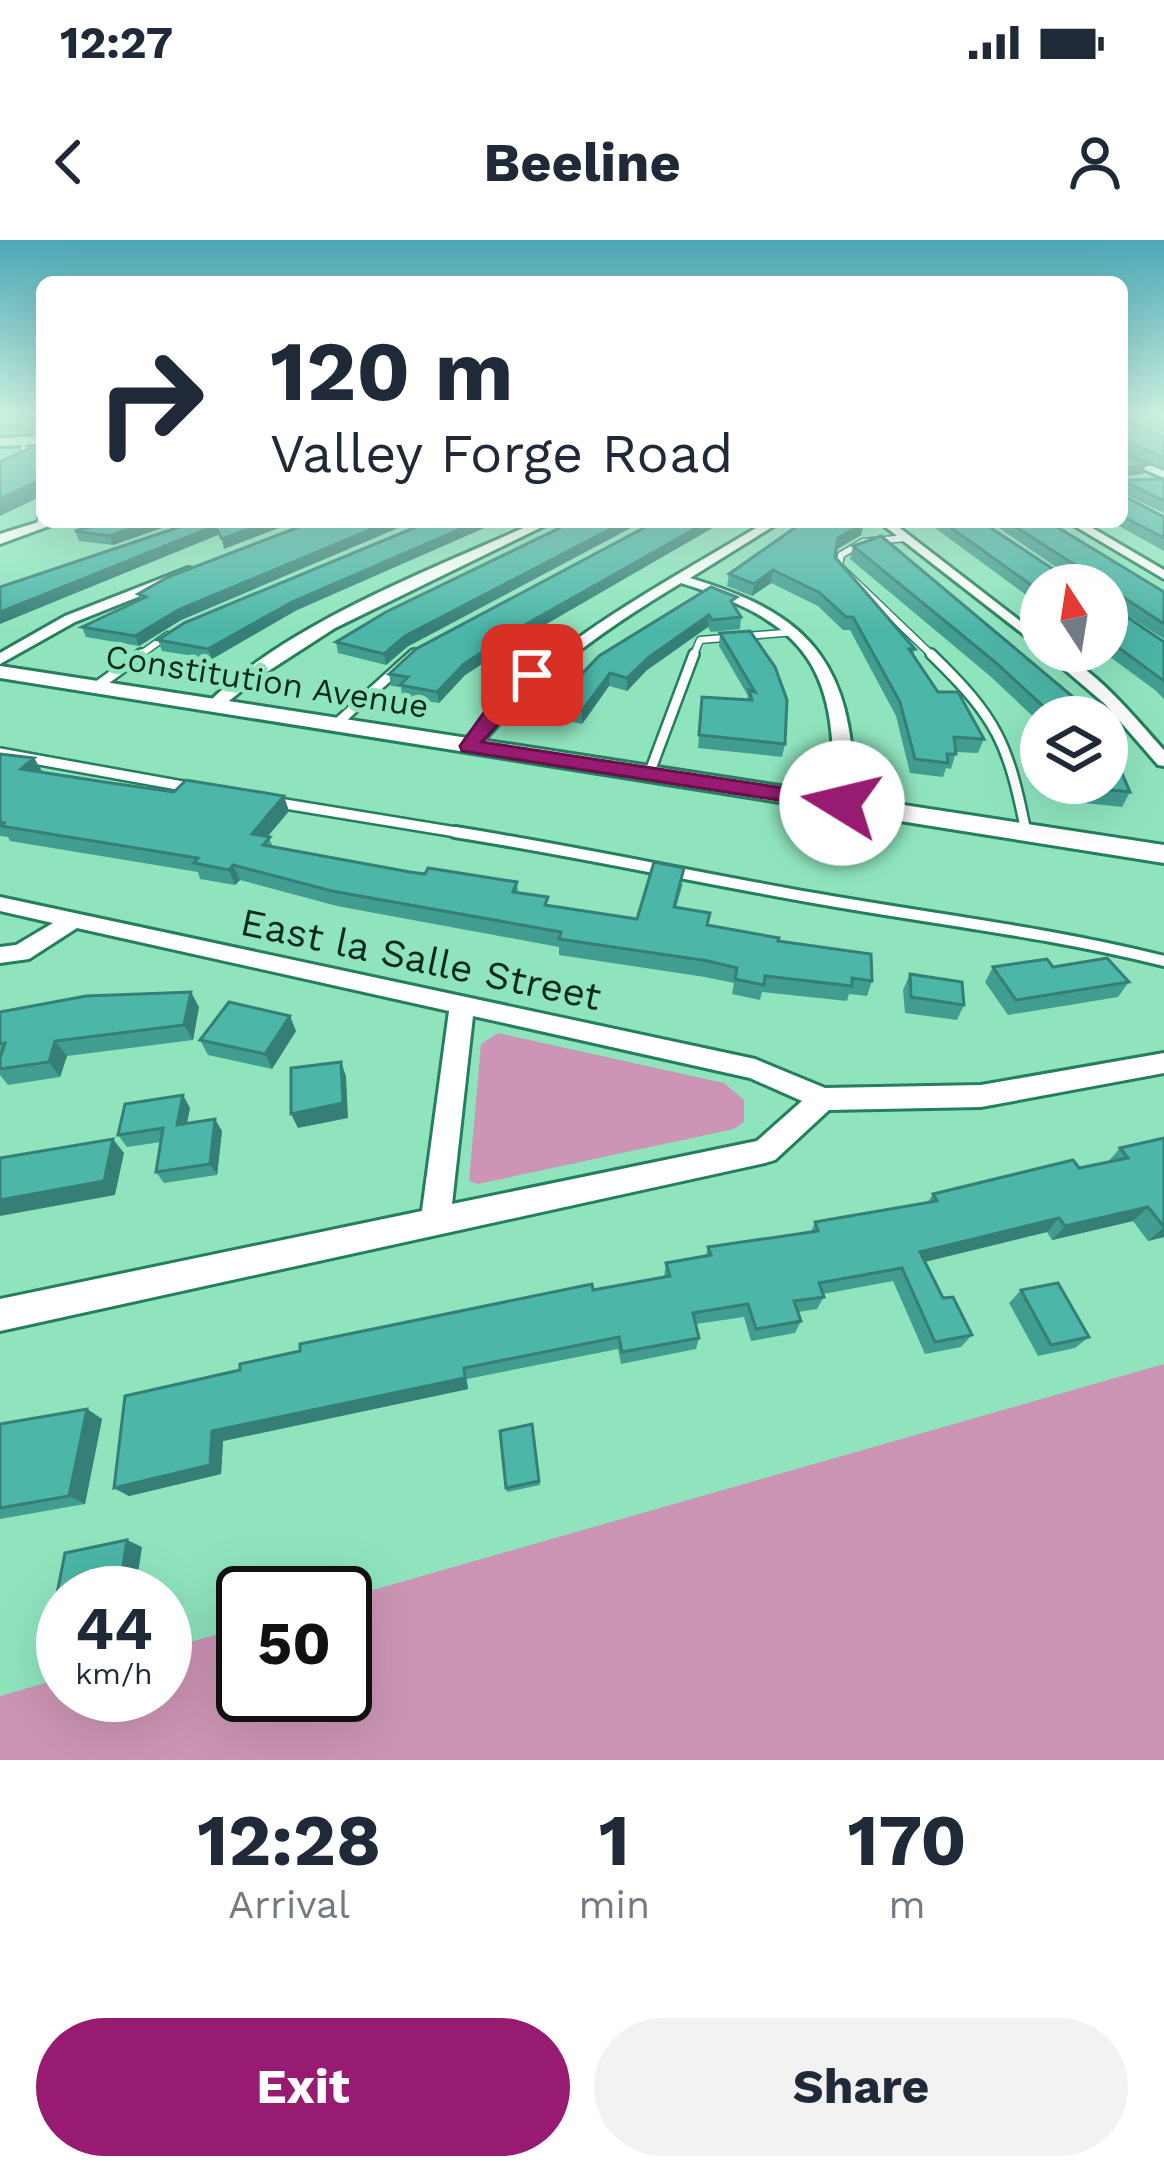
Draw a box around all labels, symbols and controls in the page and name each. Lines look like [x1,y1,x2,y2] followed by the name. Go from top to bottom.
[60,16,173,69] text: 12:27
[36,129,102,195] icon: back
[1062,129,1128,195] icon: person
[483,131,681,194] text: Beeline
[270,322,513,420] text: 120 m
[72,324,228,480] icon: right
[270,422,733,485] text: Valley Forge Road
[1020,564,1128,672] north arrow
[1020,564,1128,804] map controls
[481,624,583,726] pin
[103,636,431,726] street label: Constitution Avenue
[499,642,565,708] icon: arrive
[1020,696,1128,804] button: layers
[779,740,905,866] position arrow
[237,899,605,1019] street label: East la Salle Street
[216,1566,372,1722] speed limit sign: 50
[75,1593,153,1664] text: 44
[75,1656,153,1691] text: km/h
[197,1798,381,1882] text: 12:28
[599,1798,630,1882] text: 1
[847,1798,967,1882] text: 170
[228,1882,350,1927] text: Arrival
[578,1882,650,1927] text: min
[888,1882,926,1927] text: m
[36,2018,570,2156] button: Exit
[594,2018,1128,2156] button: Share

